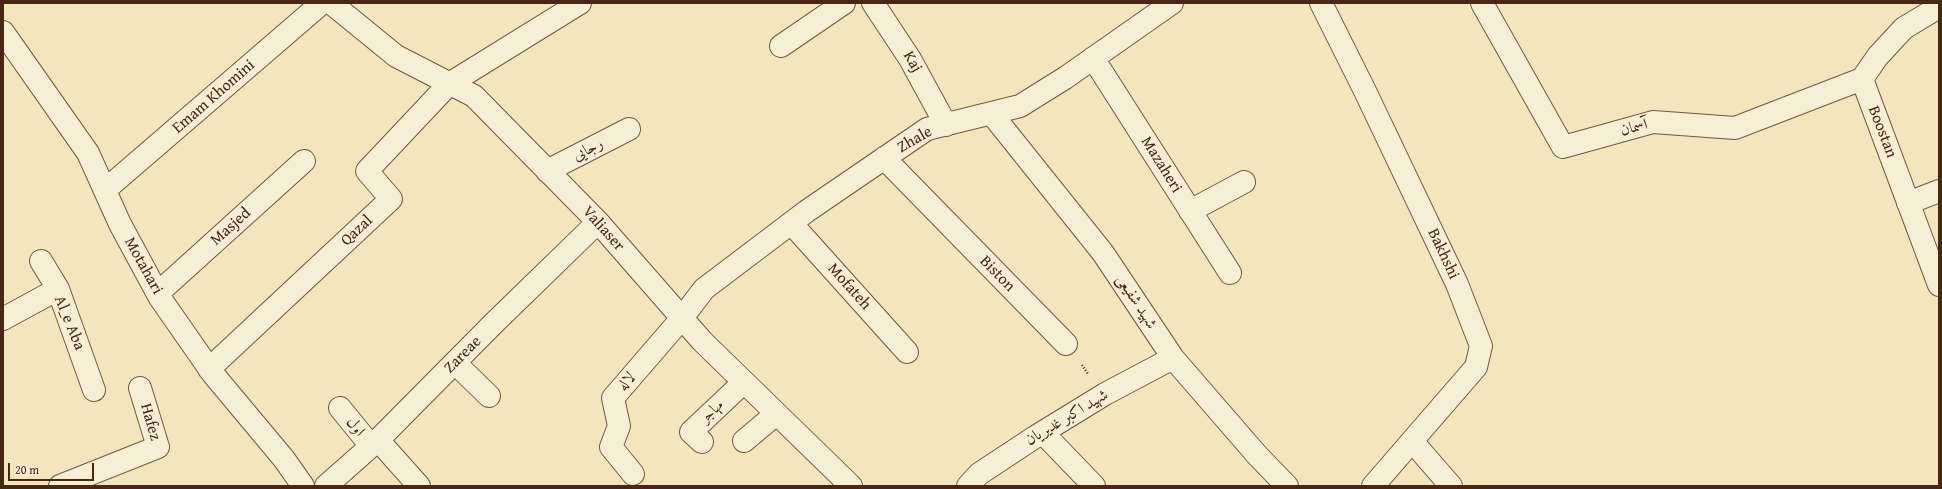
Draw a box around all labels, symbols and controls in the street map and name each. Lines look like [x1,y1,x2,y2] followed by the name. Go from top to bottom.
[898,48,926,76] street label: Kaj
[169,56,259,138] street label: Emam Khomini
[1863,103,1901,161] street label: Boostan
[1618,115,1650,141] street label: آسمان
[894,122,936,158] street label: Zhale
[1136,133,1186,197] street label: Mazaheri
[570,134,606,166] street label: رجایی
[578,202,628,256] street label: Valiaser
[207,204,255,250] street label: Masjed
[337,212,377,250] street label: Qazal
[1423,226,1463,282] street label: Bakhshi
[120,234,166,298] street label: Motahari
[975,252,1019,296] street label: Biston
[823,260,875,314] street label: Mofateh
[1111,271,1161,333] street label: شهید شفیعی
[49,293,89,353] street label: Al_e Aba
[440,332,486,378] street label: Zareae
[614,369,640,395] street label: لاله
[1022,386,1112,450] street label: شهید اکبر غدیریان
[696,396,728,428] street label: مهاجر
[136,401,164,443] street label: Hafez
[341,413,369,441] street label: اول
[10,455,96,481] scale bar
[15,461,39,478] text: 20 m

